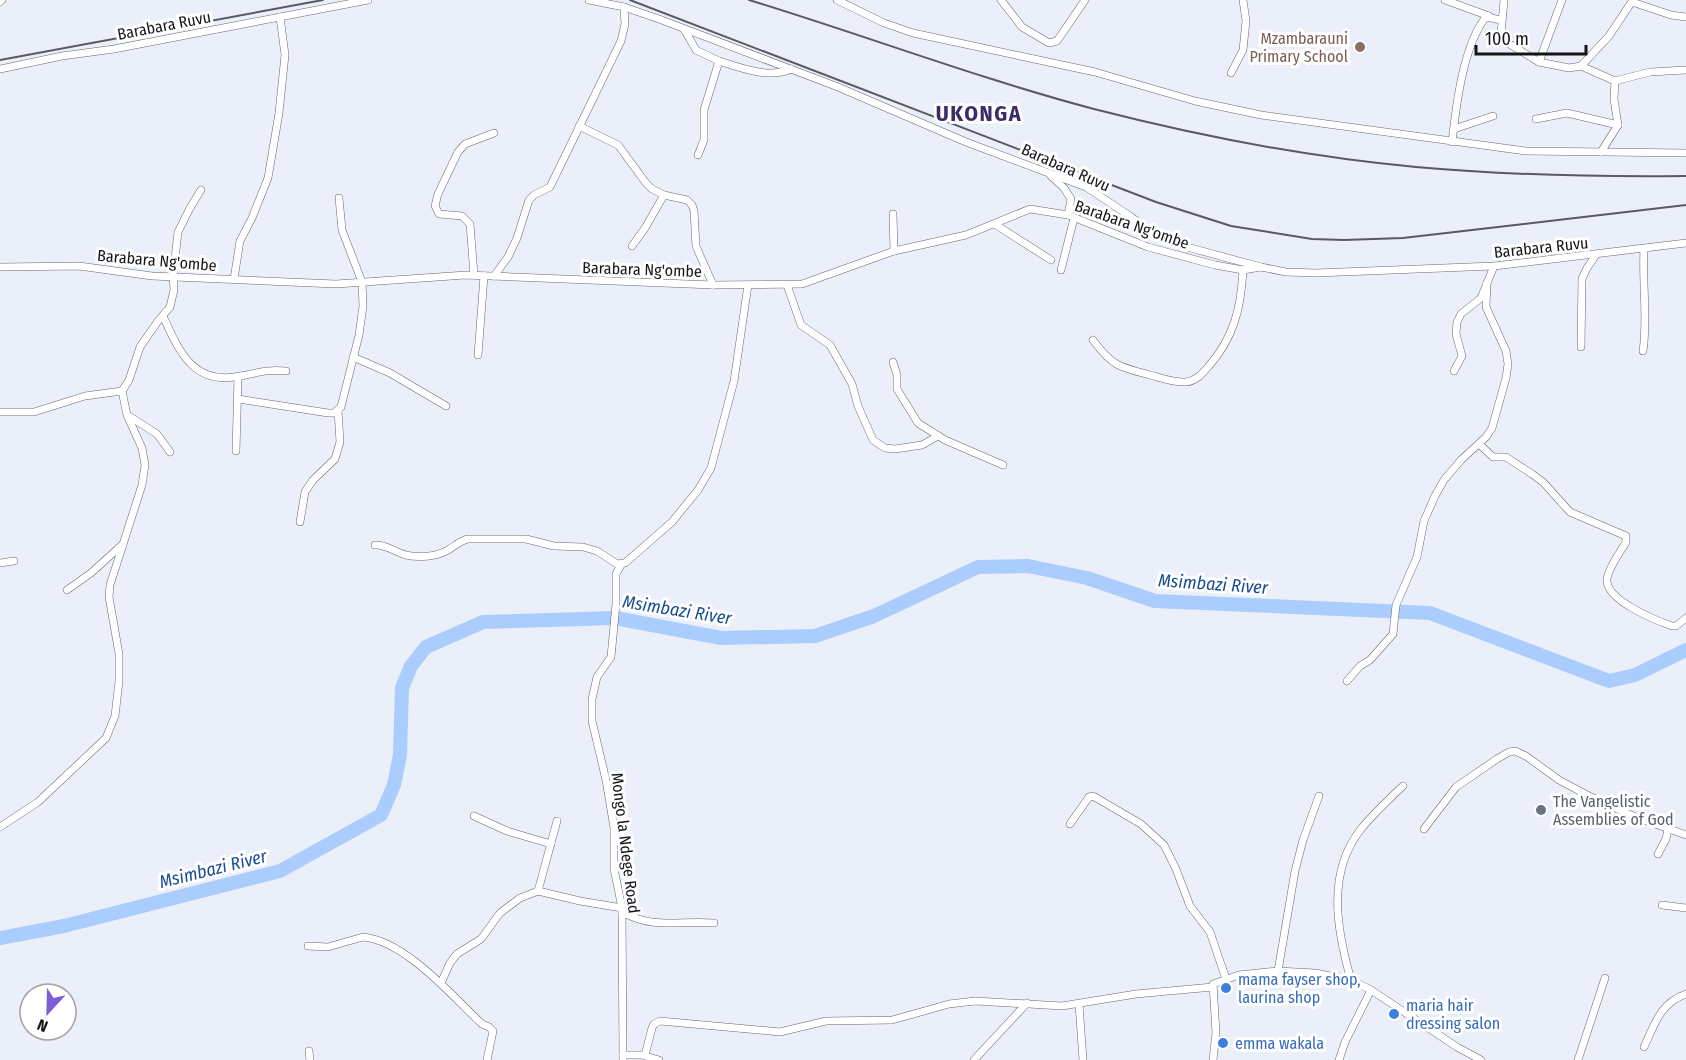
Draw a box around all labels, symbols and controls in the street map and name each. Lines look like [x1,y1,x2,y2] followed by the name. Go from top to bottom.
[116,7,213,44] street label: Barabara Ruvu
[1476,18,1586,56] scale bar
[1485,28,1529,50] text: 100 m
[1249,29,1348,66] place label: Mzambarauni Primary School
[1353,40,1367,54] marker: Mzambarauni Primary School
[936,100,1022,127] district label: UKONGA
[1019,139,1113,195] street label: Barabara Ruvu
[1072,196,1192,253] street label: Barabara Ng'ombe
[1493,233,1589,262] street label: Barabara Ruvu
[96,246,218,275] street label: Barabara Ng'ombe
[582,258,702,281] street label: Barabara Ng'ombe
[1157,569,1269,599] water label: Msimbazi River
[621,591,734,630] water label: Msimbazi River
[607,772,644,915] street label: Mongo la Ndege Road
[1553,792,1674,829] place label: The Vangelistic Assemblies of God
[1534,803,1548,817] marker: The Vangelistic Assemblies of God
[157,845,270,893] water label: Msimbazi River
[1238,970,1361,1007] place label: mama fayser shop, laurina shop
[1219,981,1233,995] marker: mama fayser shop, laurina shop
[18,982,78,1042] north arrow
[1406,996,1500,1033] place label: maria hair dressing salon
[1387,1007,1401,1021] marker: maria hair dressing salon
[35,1015,51,1036] text: N
[1235,1034,1324,1053] place label: emma wakala
[1216,1036,1230,1050] marker: emma wakala

